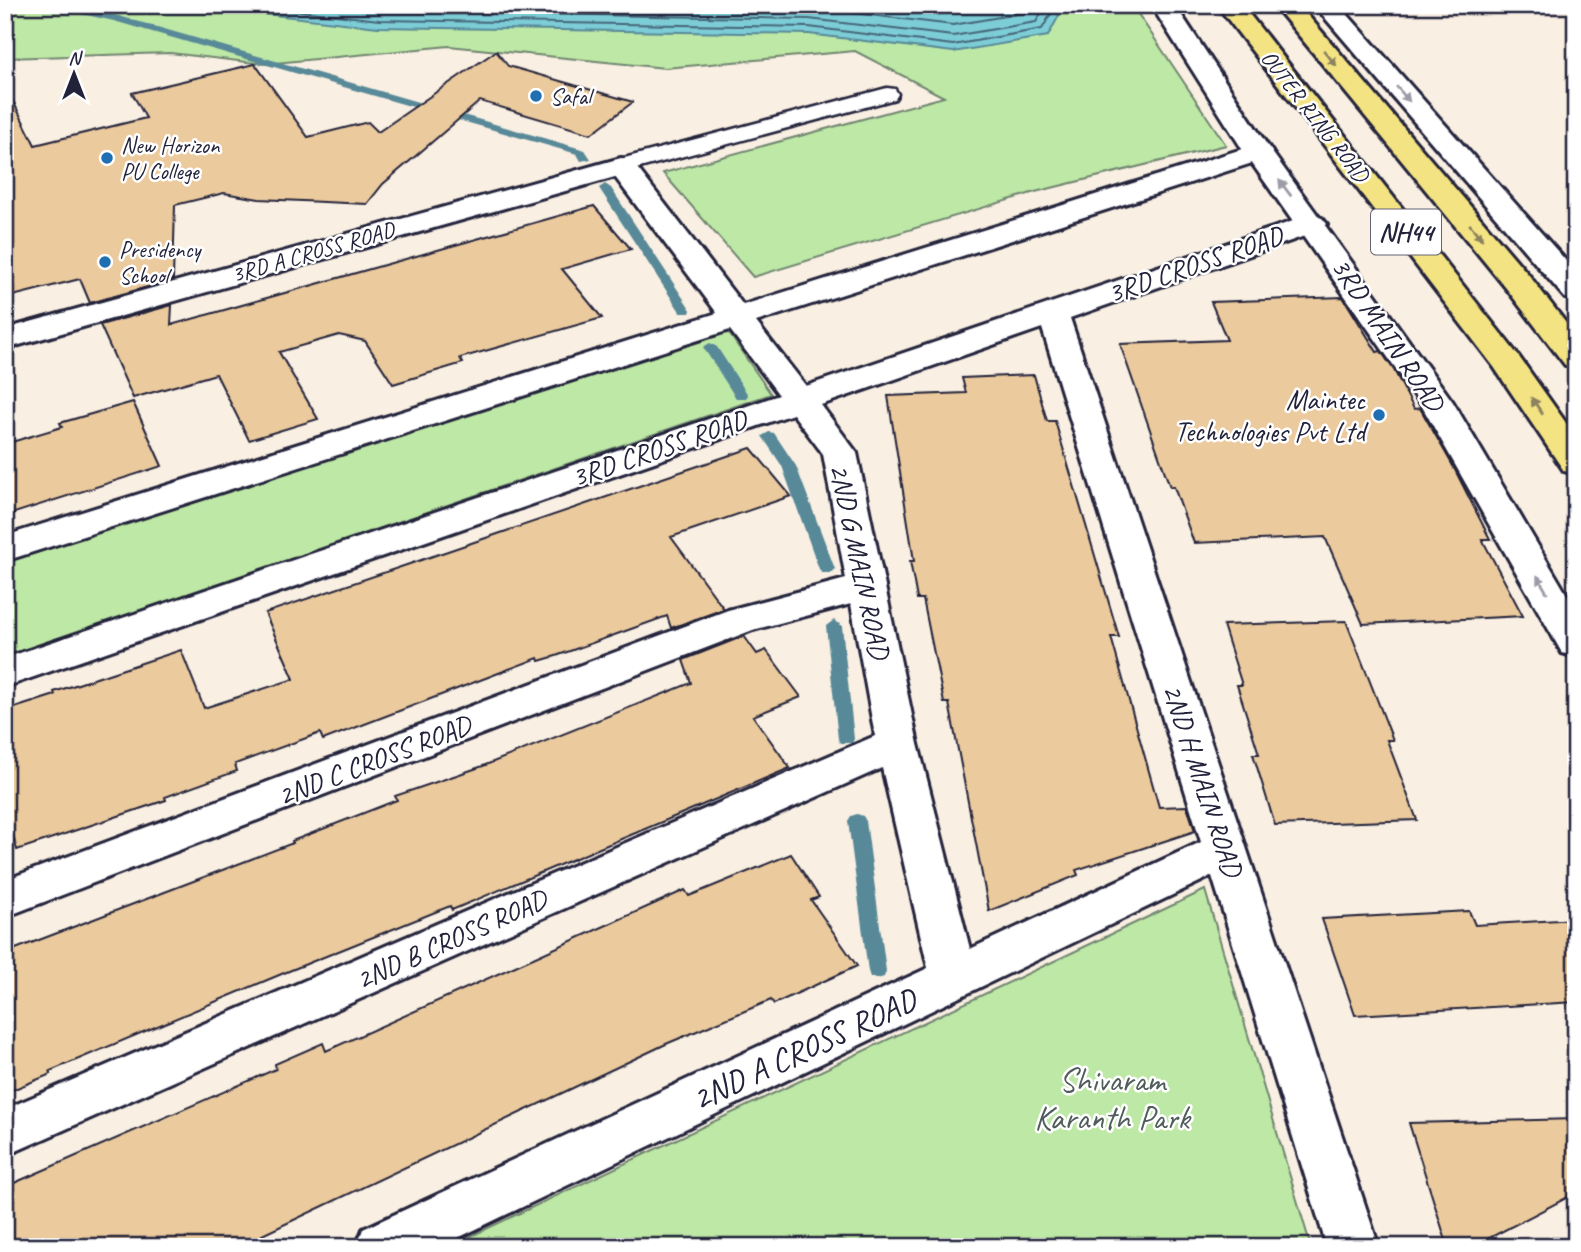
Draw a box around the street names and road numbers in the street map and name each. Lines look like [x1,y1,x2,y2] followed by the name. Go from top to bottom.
[1254,44,1377,189] street label: OUTER RING ROAD
[1371,210,1441,255] road number: NH44
[228,214,399,289] street label: 3RD A CROSS ROAD
[1103,217,1289,310] street label: 3RD CROSS ROAD
[1324,251,1454,420] street label: 3RD MAIN ROAD
[567,401,753,494] street label: 3RD CROSS ROAD
[822,460,898,664] street label: 2ND G MAIN ROAD
[1155,679,1251,883] street label: 2ND H MAIN ROAD
[272,706,478,813] street label: 2ND C CROSS ROAD
[350,880,554,997] street label: 2ND B CROSS ROAD
[685,977,926,1119] street label: 2ND A CROSS ROAD

